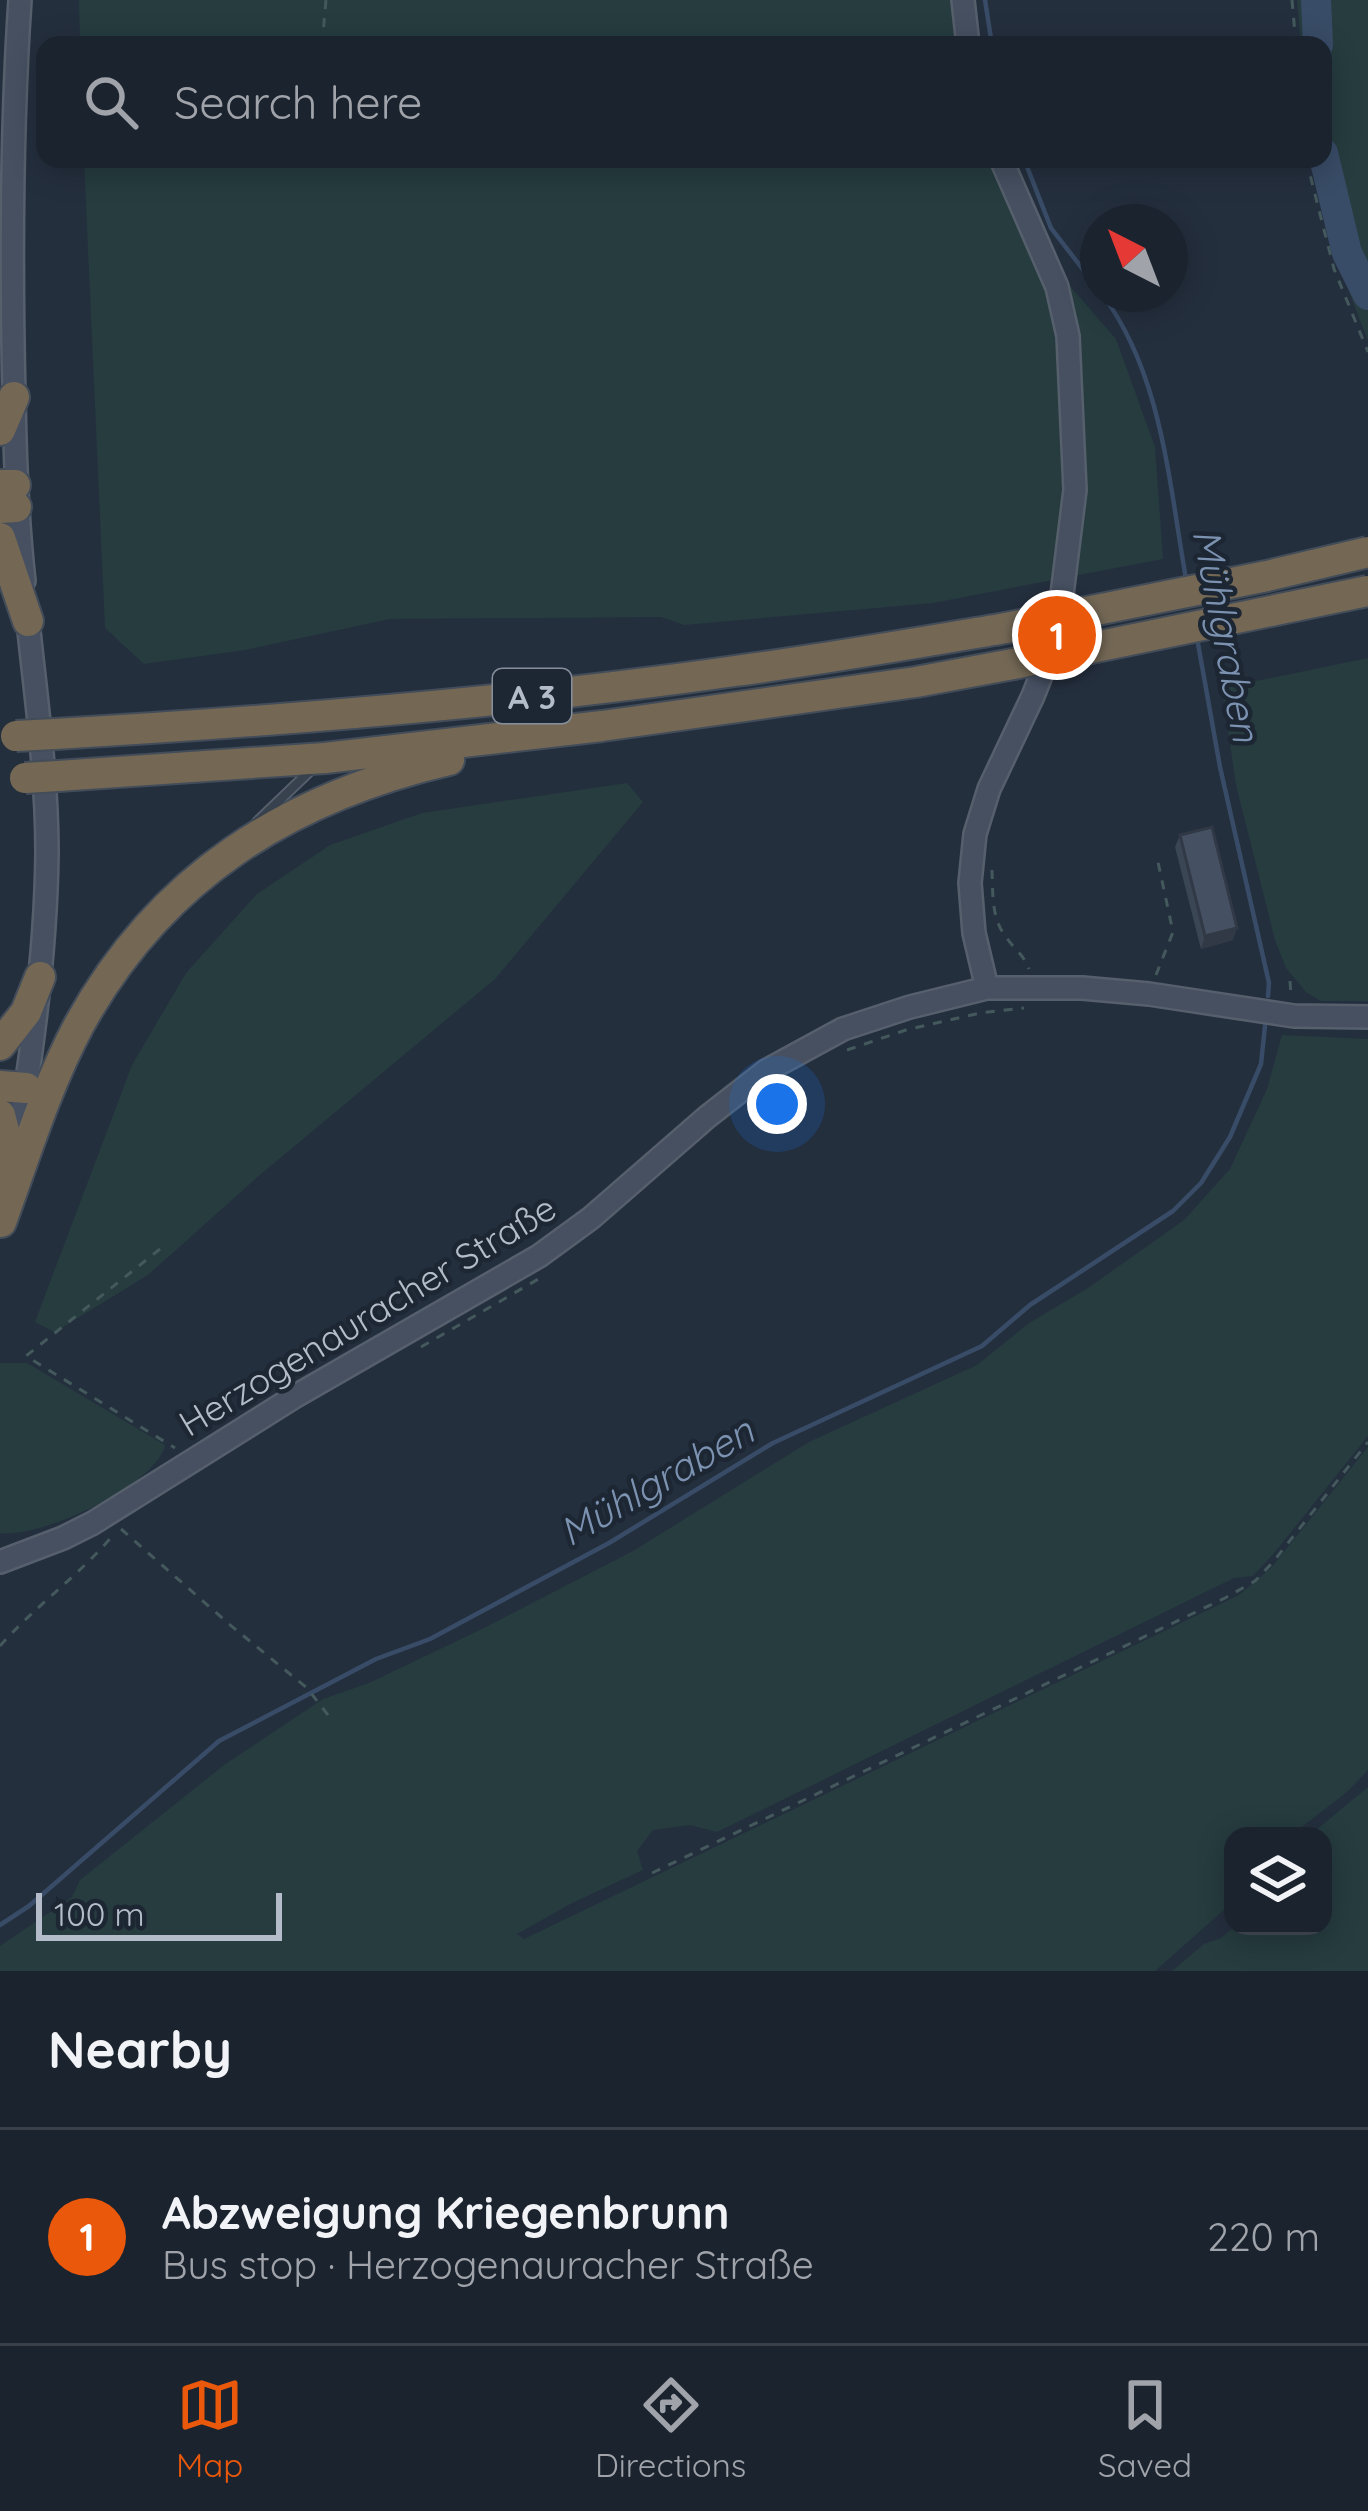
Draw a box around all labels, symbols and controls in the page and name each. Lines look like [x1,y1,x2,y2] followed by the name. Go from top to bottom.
[36,36,1332,168] search box
[78,69,144,135] icon: search
[174,74,422,130] text: Search here
[1080,204,1188,312] north arrow
[1182,524,1272,747] water label: Mühlgraben
[1018,590,1096,680] pin: 1
[493,669,571,723] road number: A 3
[747,1074,807,1134] your location
[170,1185,564,1445] street label: Herzogenauracher Straße
[550,1405,763,1556] water label: Mühlgraben
[1224,1827,1332,1935] map controls
[1224,1827,1332,1935] button: layers
[36,1887,282,1940] scale bar
[54,1893,145,1934] text: 100 m
[48,2017,232,2081] text: Nearby
[162,2184,730,2240] text: Abzweigung Kriegenbrunn
[79,2212,95,2261] text: 1
[1207,2212,1320,2261] text: 220 m
[162,2240,814,2289] text: Bus stop · Herzogenauracher Straße
[176,2372,243,2485] tab: Map
[595,2372,746,2485] tab: Directions
[1098,2372,1192,2485] tab: Saved

